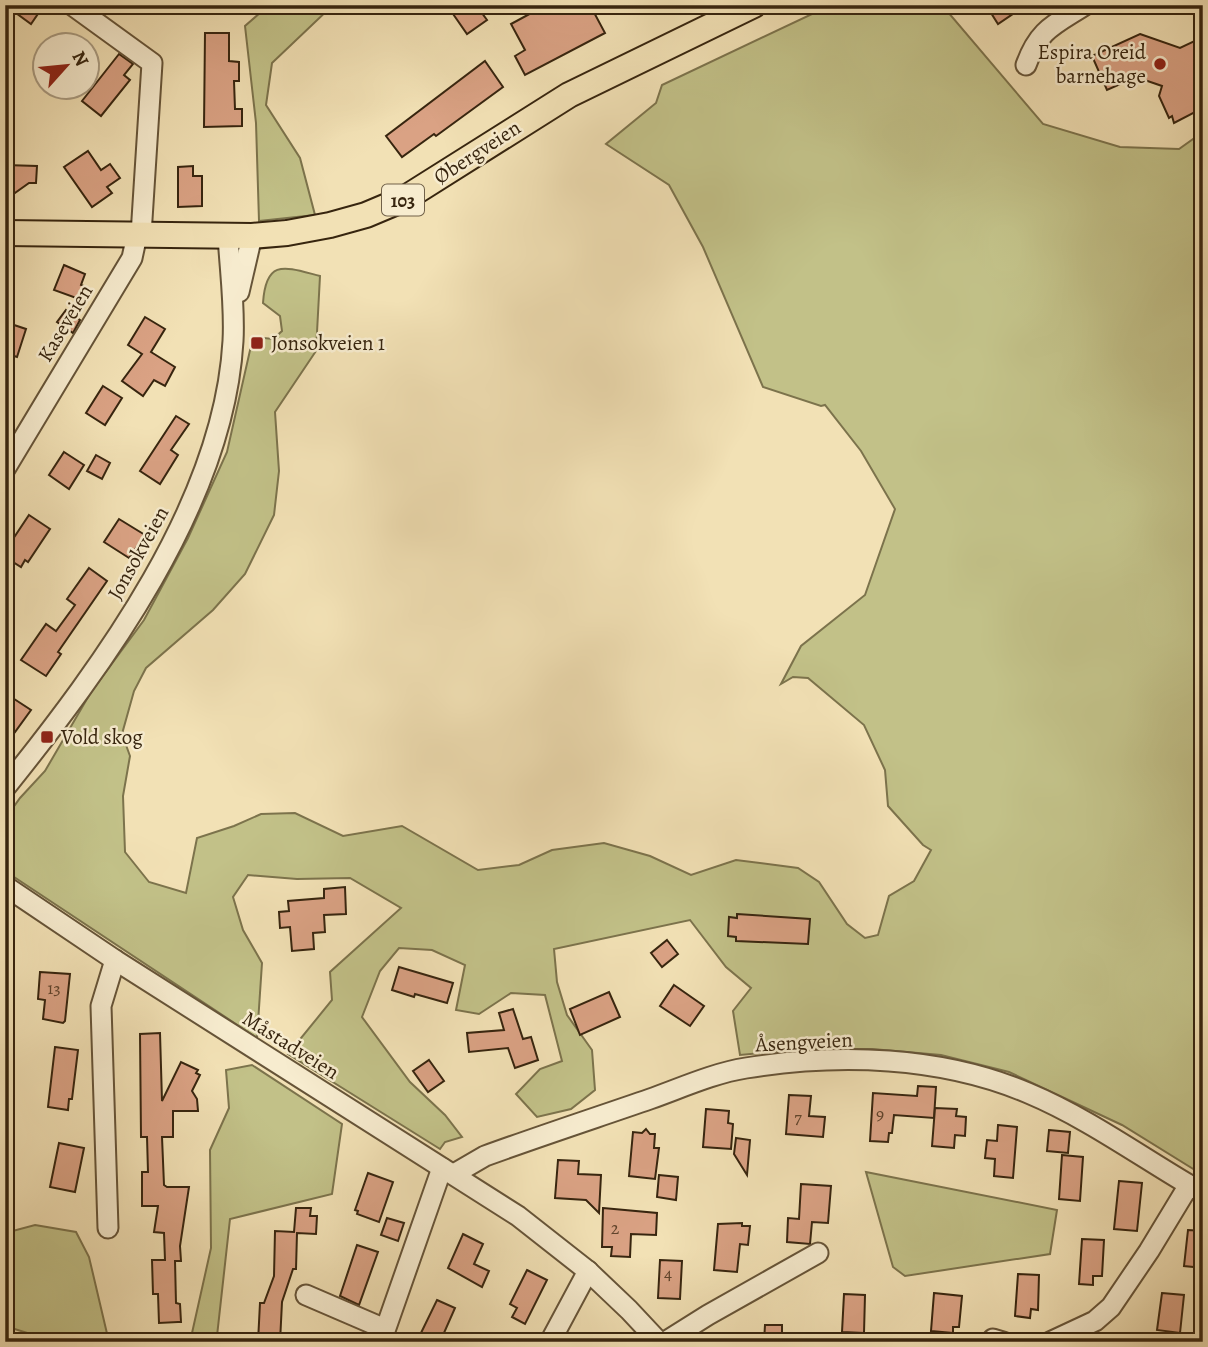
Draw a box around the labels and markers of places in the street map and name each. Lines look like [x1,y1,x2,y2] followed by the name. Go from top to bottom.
[1037,38,1147,90] place label: Espira Oreid barnehage
[1152,56,1168,72] marker: Espira Oreid barnehage
[271,329,385,357] place label: Jonsokveien 1
[249,335,265,351] marker: Jonsokveien 1
[60,723,143,751] place label: Vold skog
[39,729,55,745] marker: Vold skog

